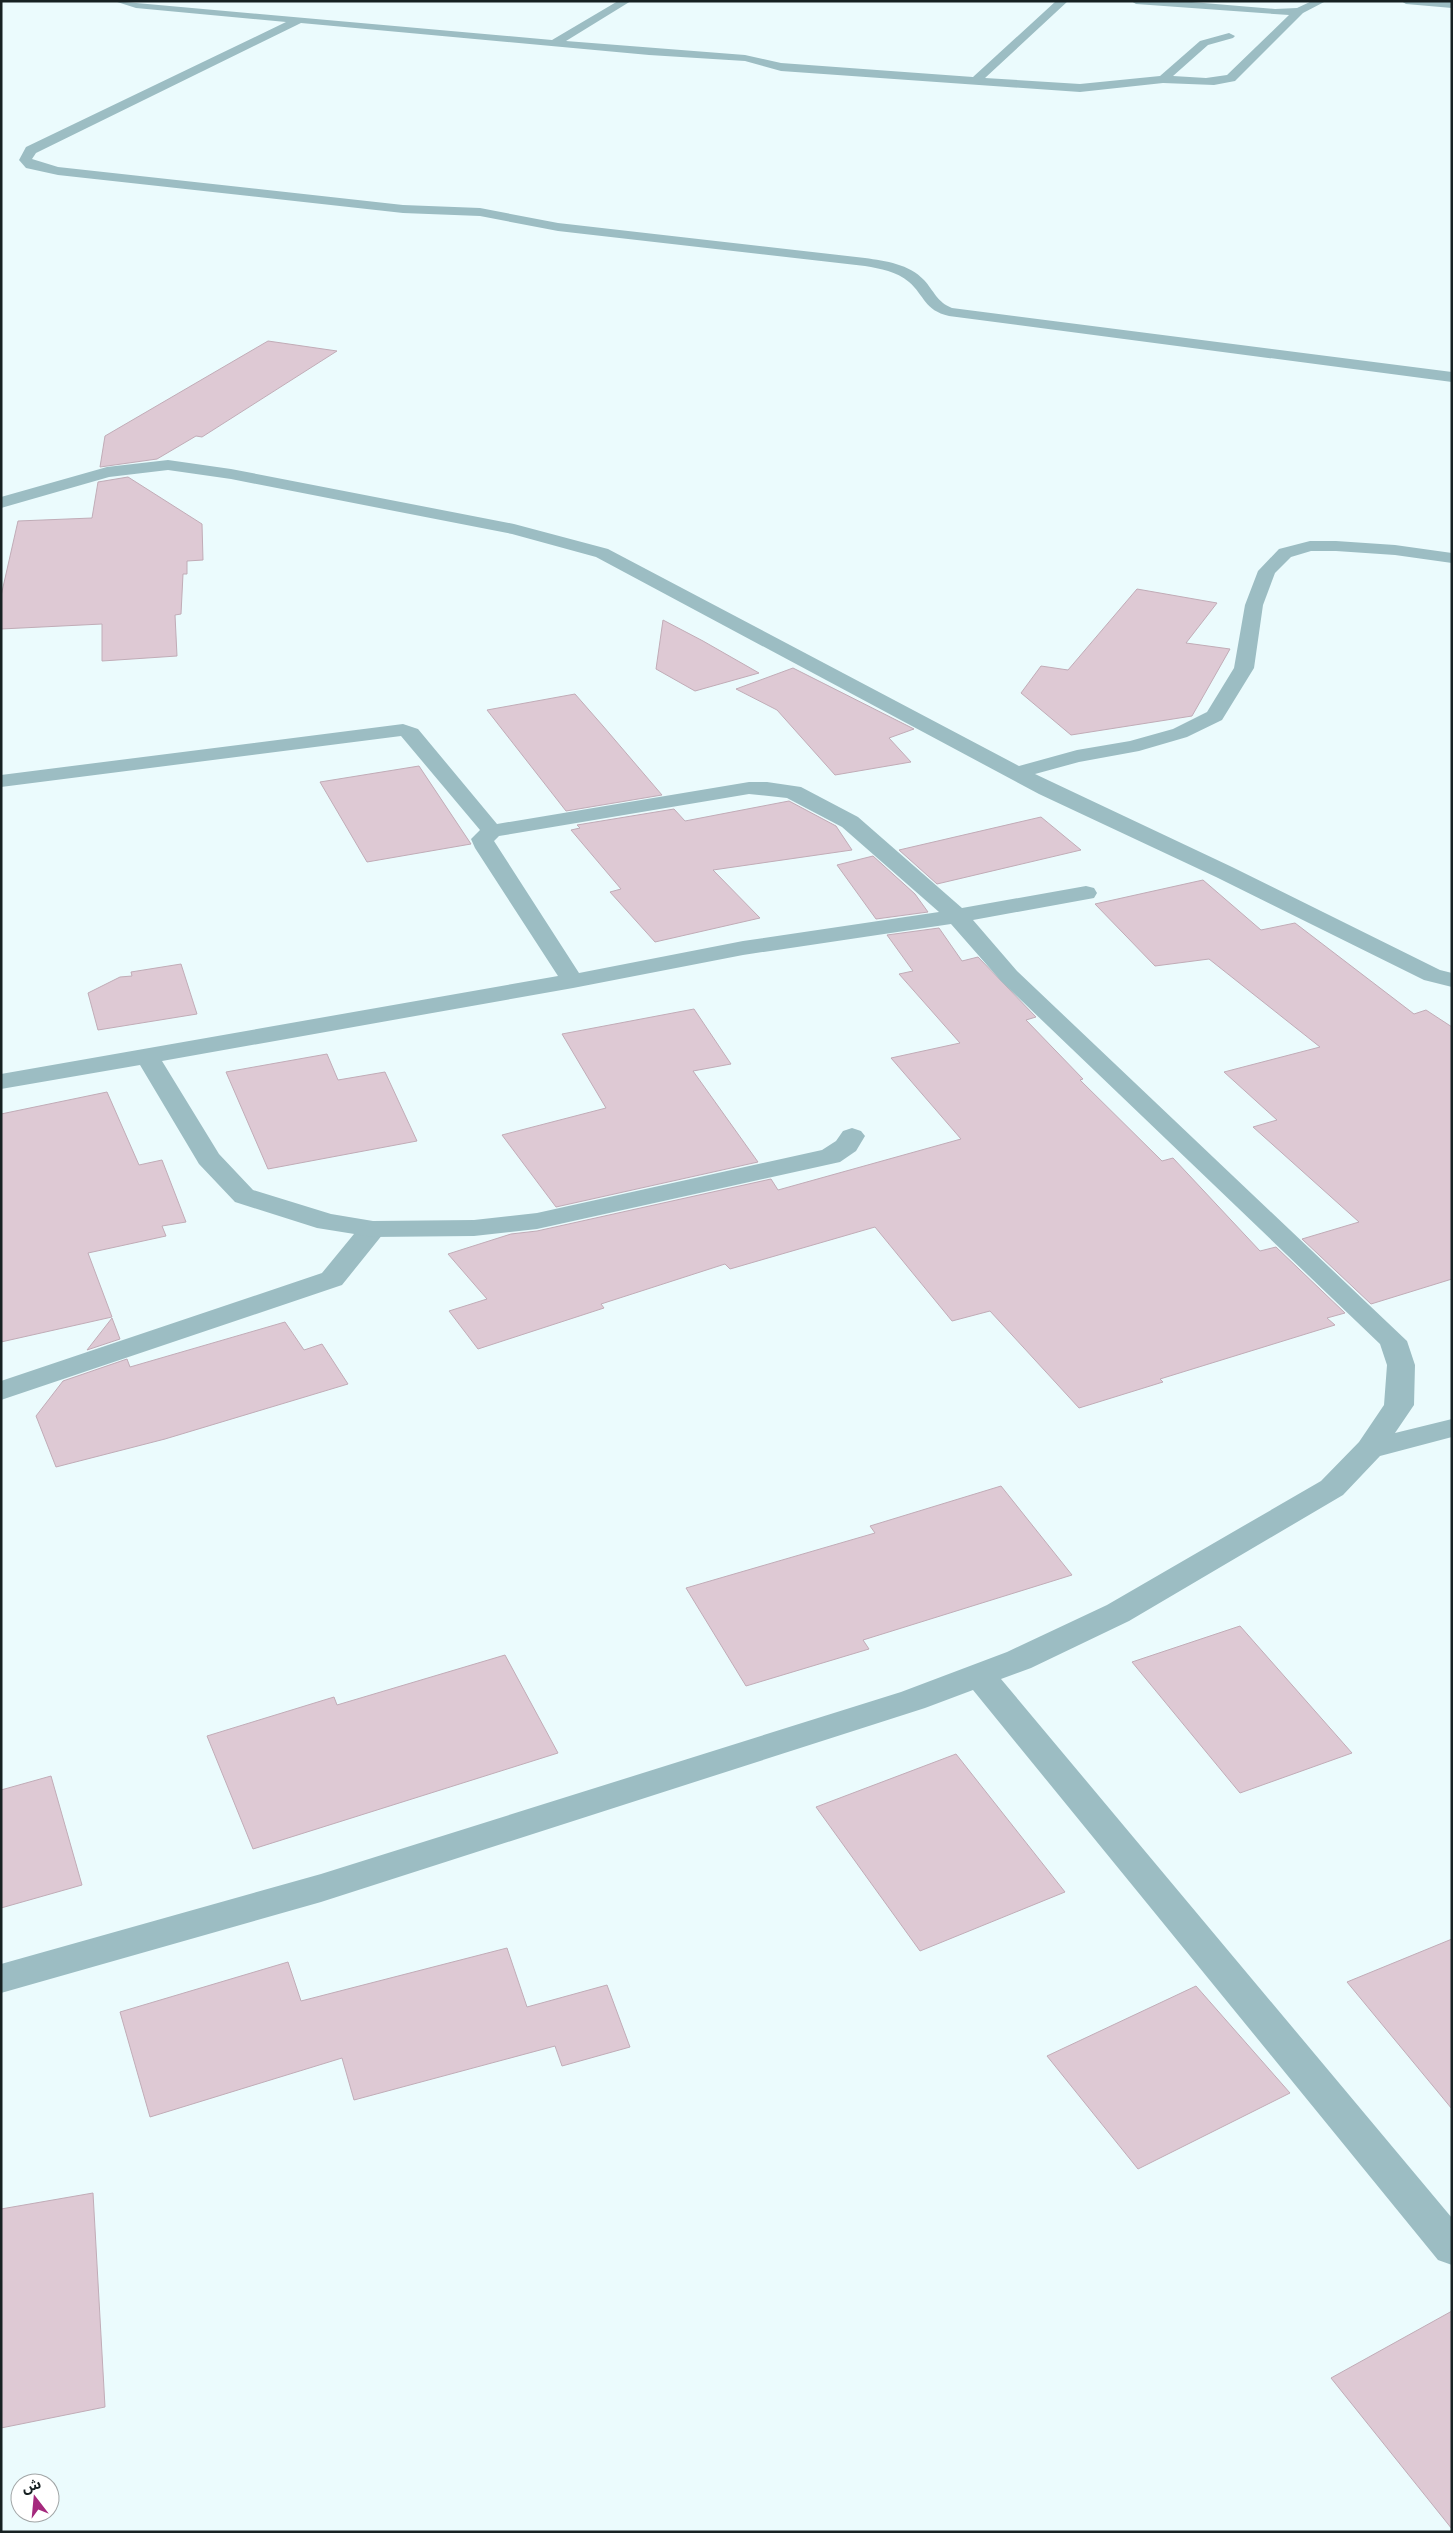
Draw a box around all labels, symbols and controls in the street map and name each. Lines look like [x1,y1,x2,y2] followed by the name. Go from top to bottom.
[10,2473,60,2523] north arrow
[20,2475,43,2496] text: ش

